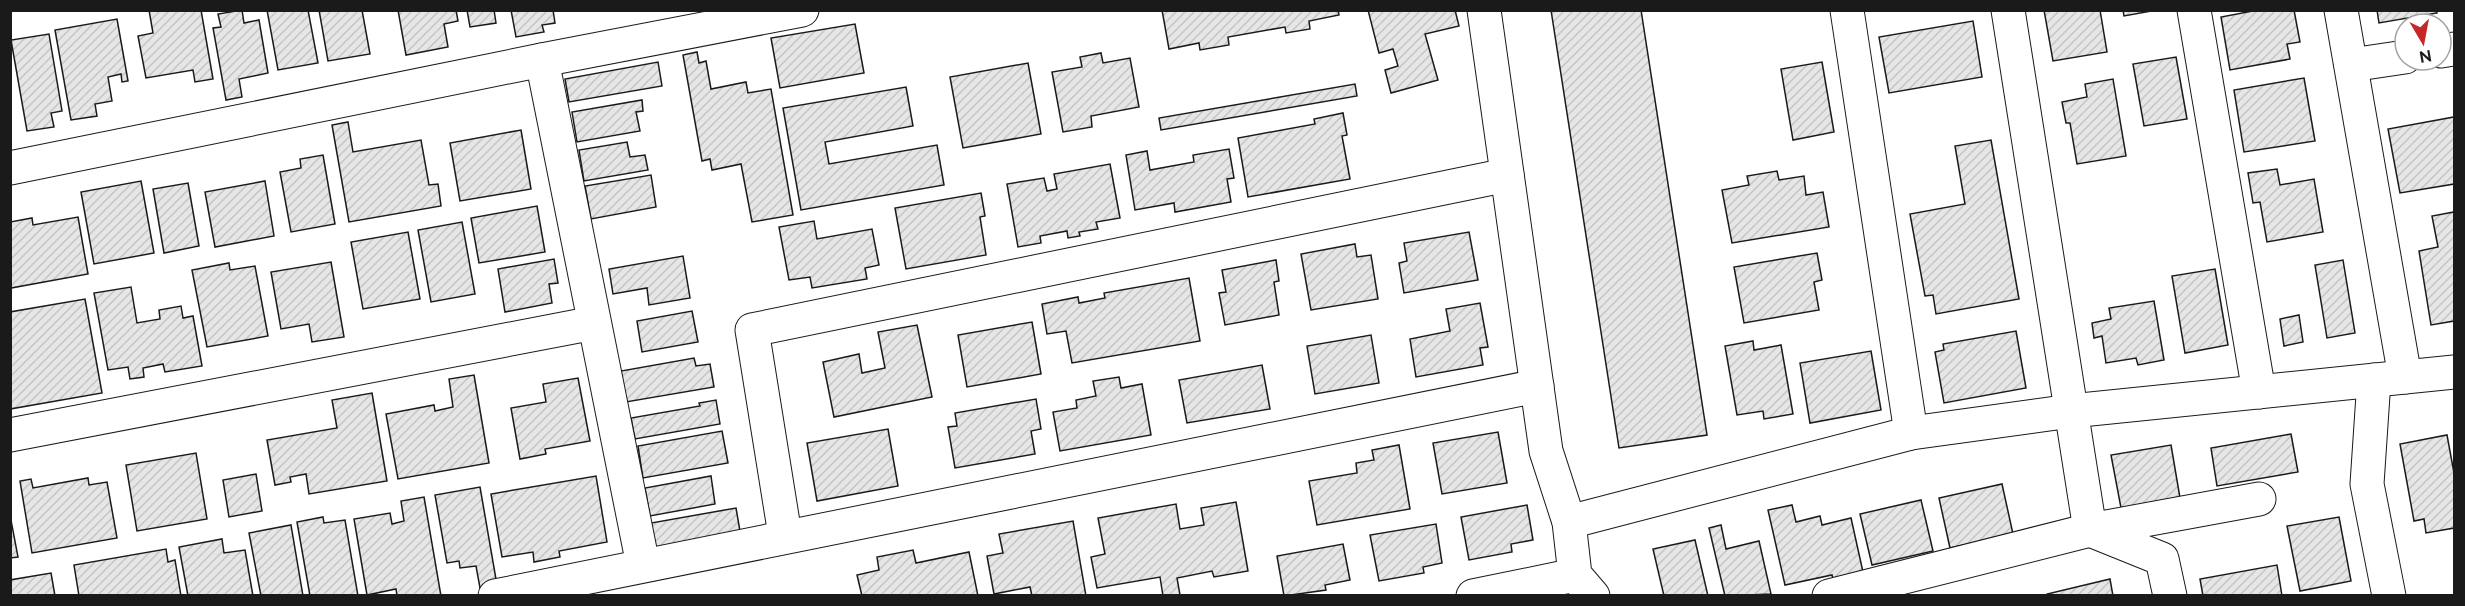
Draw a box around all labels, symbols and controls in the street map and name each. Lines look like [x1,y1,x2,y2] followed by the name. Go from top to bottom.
[2393,12,2453,72] north arrow
[2418,46,2433,67] text: N

